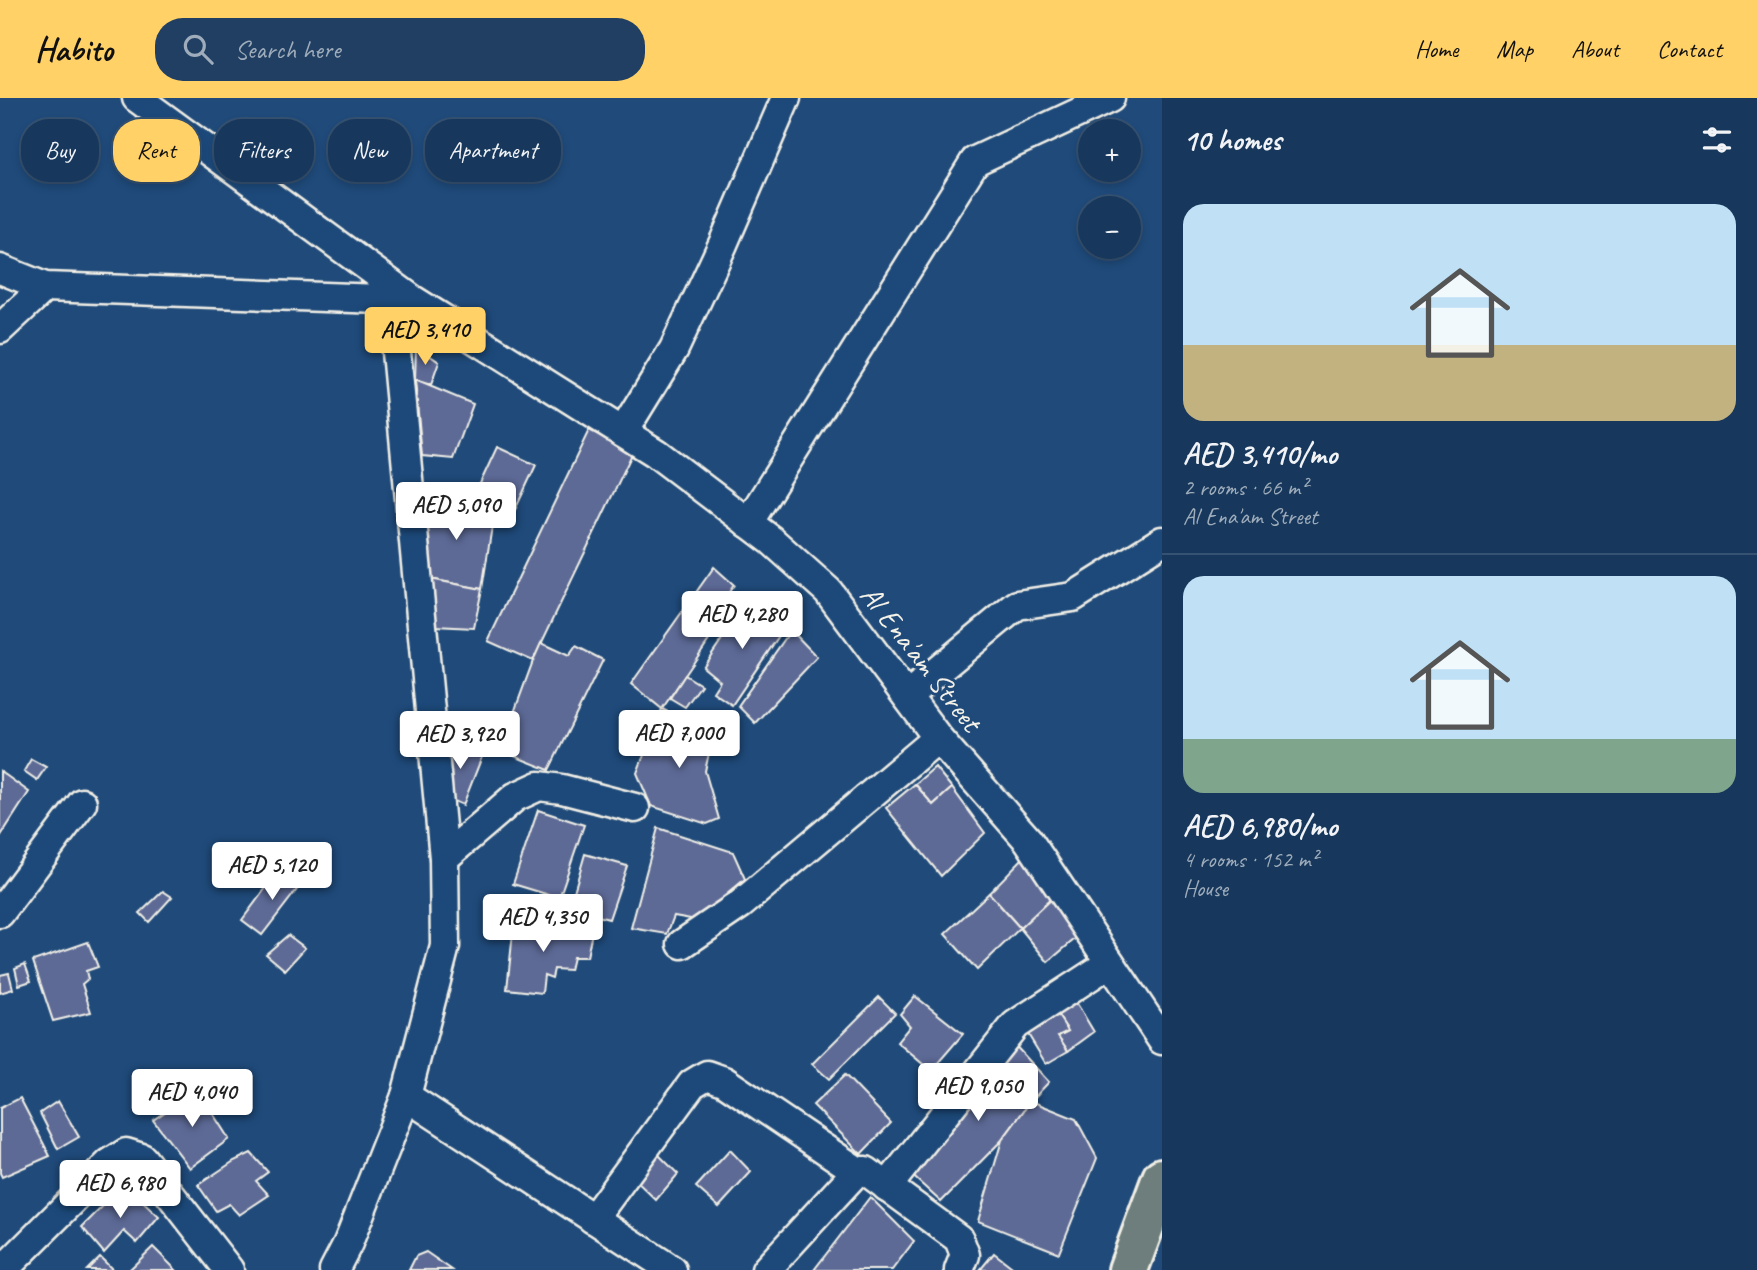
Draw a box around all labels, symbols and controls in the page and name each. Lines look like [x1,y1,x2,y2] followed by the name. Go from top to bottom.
[155,18,645,81] search box
[35,28,113,70] text: Habito
[179,30,217,68] icon: search
[235,33,341,66] text: Search here
[1415,34,1458,64] text: Home
[1496,34,1533,64] text: Map
[1571,34,1619,64] text: About
[1657,34,1722,64] text: Contact
[21,119,99,182] chip: Buy
[113,119,200,182] chip: Rent
[214,119,314,182] chip: Filters
[328,119,411,182] chip: New
[425,119,561,182] chip: Apartment
[1078,119,1141,259] map controls
[1078,119,1141,182] button: +
[1183,121,1281,159] text: 10 homes
[1698,121,1736,159] icon: filters
[1078,196,1141,259] button: −
[1397,250,1523,376] icon: home
[345,308,505,367] pin: AED 3,410
[381,315,469,344] text: AED 3,410
[1183,435,1337,473] text: AED 3,410/mo
[1183,473,1307,502] text: 2 rooms · 66 m²
[376,482,536,542] pin: AED 5,090
[412,490,500,519] text: AED 5,090
[1183,502,1318,531] text: Al Ena'am Street
[852,577,992,741] street label: Al Ena'am Street
[662,592,822,651] pin: AED 4,280
[698,599,786,628] text: AED 4,280
[1397,622,1523,748] icon: home
[599,710,759,770] pin: AED 7,000
[380,712,540,771] pin: AED 3,920
[635,718,723,747] text: AED 7,000
[416,719,504,748] text: AED 3,920
[1183,807,1337,845] text: AED 6,980/mo
[192,842,352,902] pin: AED 5,120
[1183,845,1318,874] text: 4 rooms · 152 m²
[228,850,316,879] text: AED 5,120
[1183,874,1228,903] text: House
[463,894,623,954] pin: AED 4,350
[499,902,587,931] text: AED 4,350
[898,1063,1058,1123] pin: AED 9,050
[112,1070,272,1129] pin: AED 4,040
[934,1071,1022,1100] text: AED 9,050
[148,1077,236,1106] text: AED 4,040
[40,1160,200,1220] pin: AED 6,980
[76,1168,164,1197] text: AED 6,980

